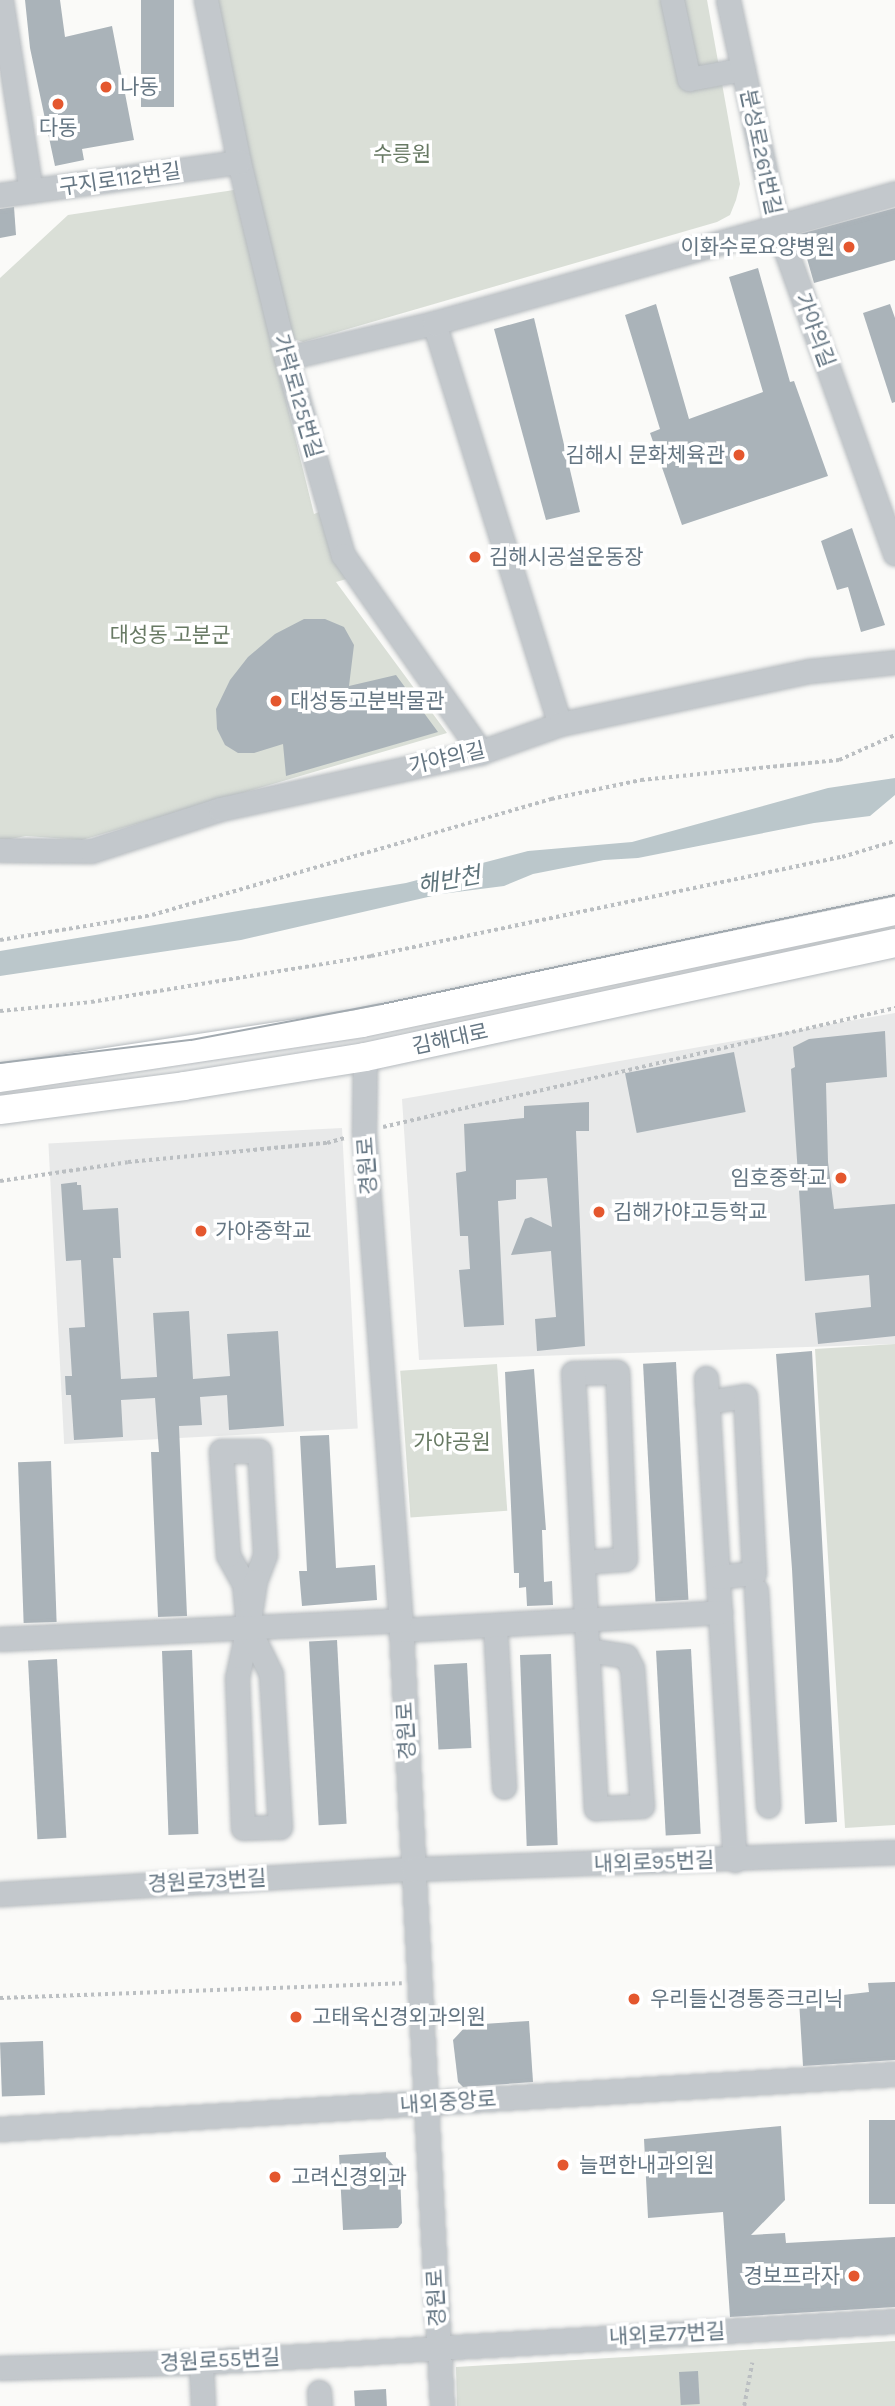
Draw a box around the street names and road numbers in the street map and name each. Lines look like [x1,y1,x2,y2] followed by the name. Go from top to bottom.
[735,87,787,217] street label: 분성로261번길
[58,158,182,200] street label: 구지로112번길
[790,289,840,371] street label: 가야의길
[268,331,328,461] street label: 가락로125번길
[407,737,487,779] street label: 가야의길
[410,1019,490,1059] street label: 김해대로
[352,1136,382,1196] street label: 경원로
[392,1701,420,1761] street label: 경원로
[593,1847,715,1877] street label: 내외로95번길
[147,1865,267,1897] street label: 경원로73번길
[399,2086,497,2118] street label: 내외중앙로
[422,2268,450,2328] street label: 경원로
[608,2318,726,2350] street label: 내외로77번길
[159,2344,281,2376] street label: 경원로55번길

